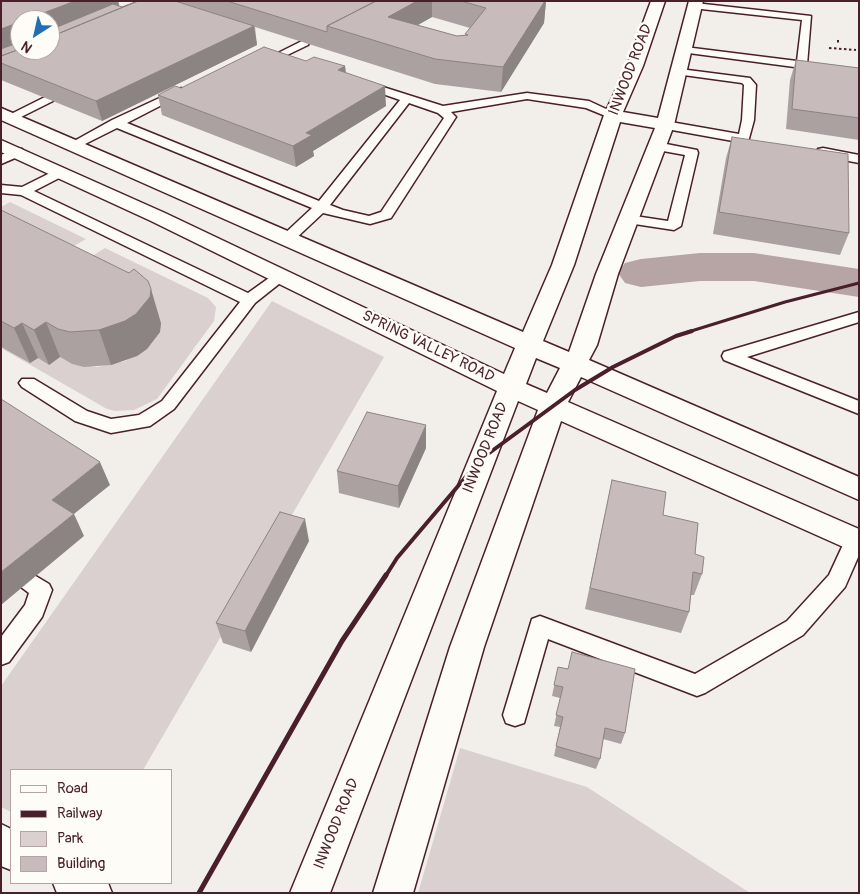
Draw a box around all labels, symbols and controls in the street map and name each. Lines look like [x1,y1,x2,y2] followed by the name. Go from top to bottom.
[10,10,60,60] north arrow
[605,22,657,118] street label: INWOOD ROAD
[18,37,35,57] text: N
[359,307,497,387] street label: SPRING VALLEY ROAD
[460,400,512,496] street label: INWOOD ROAD
[10,769,172,884] legend
[311,776,363,872] street label: INWOOD ROAD
[57,779,88,798] text: Road
[57,804,102,823] text: Railway
[57,829,83,848] text: Park
[57,854,105,873] text: Building

